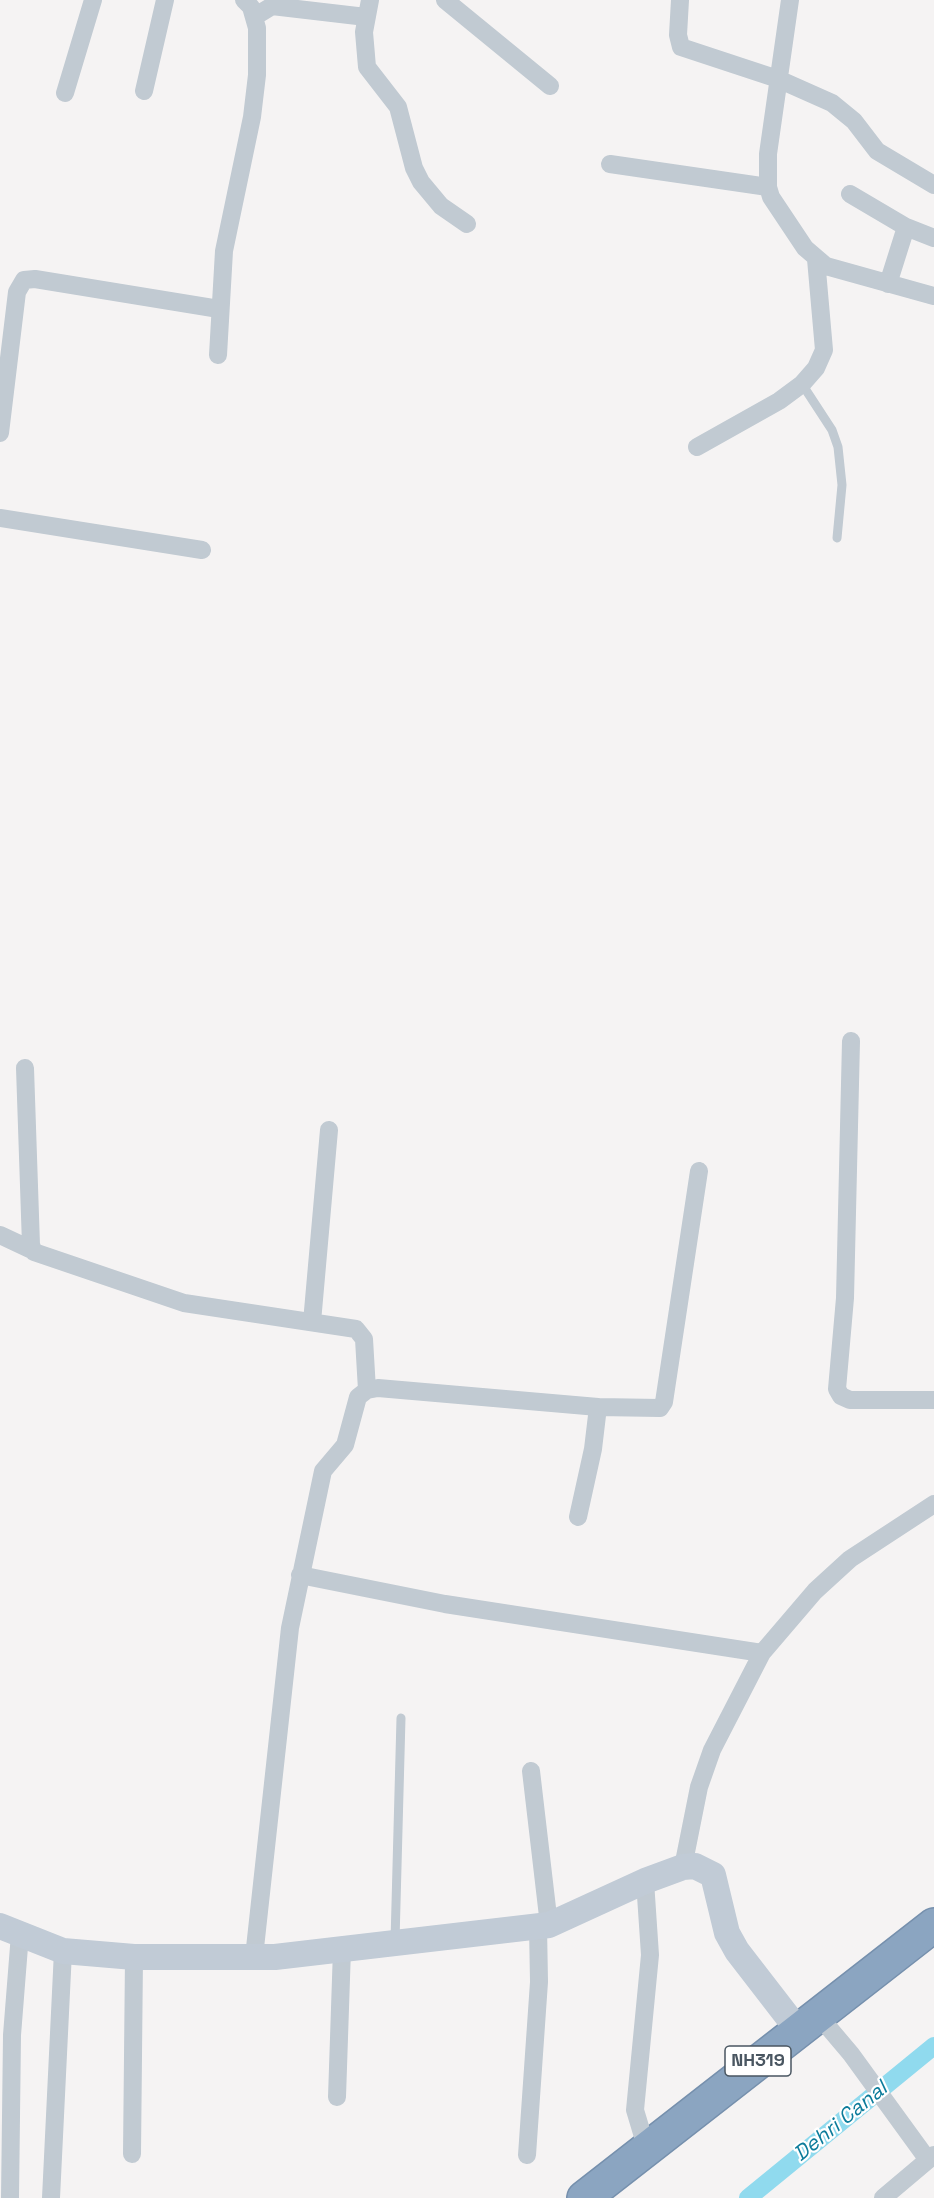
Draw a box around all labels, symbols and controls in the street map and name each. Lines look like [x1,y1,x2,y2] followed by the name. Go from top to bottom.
[725,2046,791,2076] road number: NH319
[789,2077,893,2167] water label: Dehri Canal

